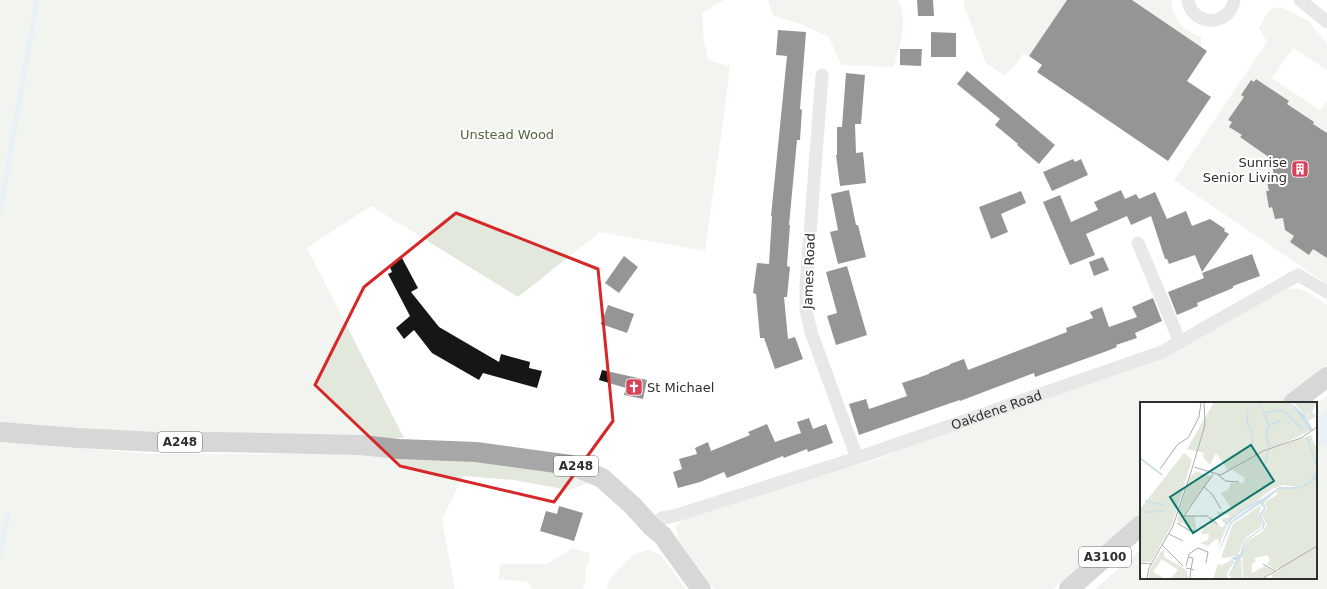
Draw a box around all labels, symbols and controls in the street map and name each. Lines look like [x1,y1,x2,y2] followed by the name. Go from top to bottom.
[460,127,554,142] park label: Unstead Wood
[1203,155,1287,185] place label: Sunrise Senior Living
[1290,159,1310,179] building icon: Sunrise Senior Living
[800,233,818,310] street label: James Road
[624,377,644,397] church icon: St Michael
[647,380,714,395] place label: St Michael
[949,387,1044,432] street label: Oakdene Road
[1140,402,1317,579] inset map
[158,432,202,452] road number: A248
[554,456,598,476] road number: A248
[1079,547,1131,567] road number: A3100

